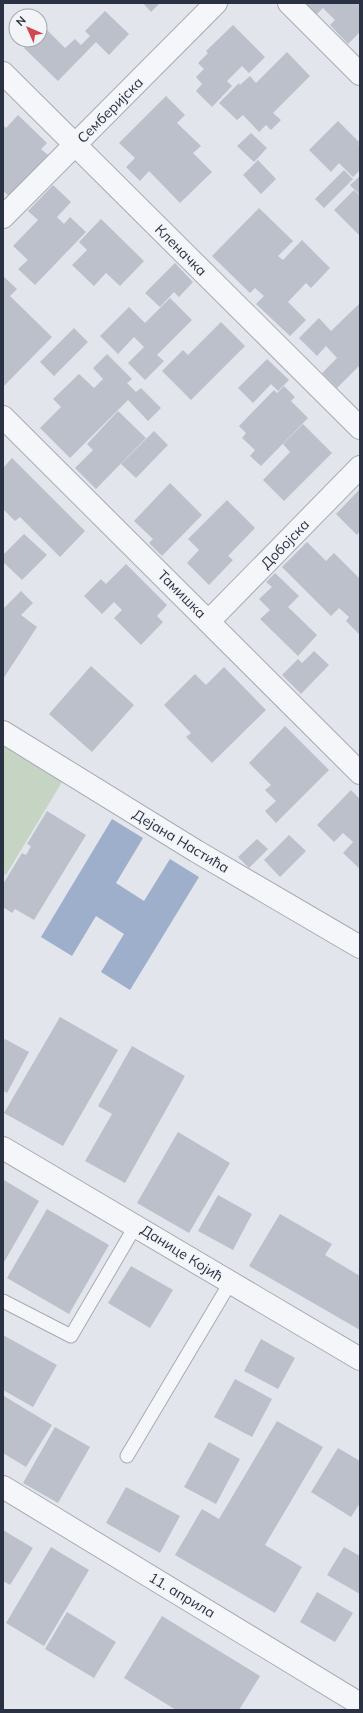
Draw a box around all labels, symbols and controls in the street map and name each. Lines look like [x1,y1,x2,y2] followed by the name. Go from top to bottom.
[8,8,48,48] north arrow
[13,13,29,29] text: N
[73,73,147,147] street label: Семберијска
[151,220,211,280] street label: Кленачка
[257,515,313,573] street label: Добојска
[154,566,210,622] street label: Тамишка
[129,805,233,877] street label: Дејана Настића
[137,1221,227,1285] street label: Данице Којић
[146,1568,218,1622] street label: 11. априла

